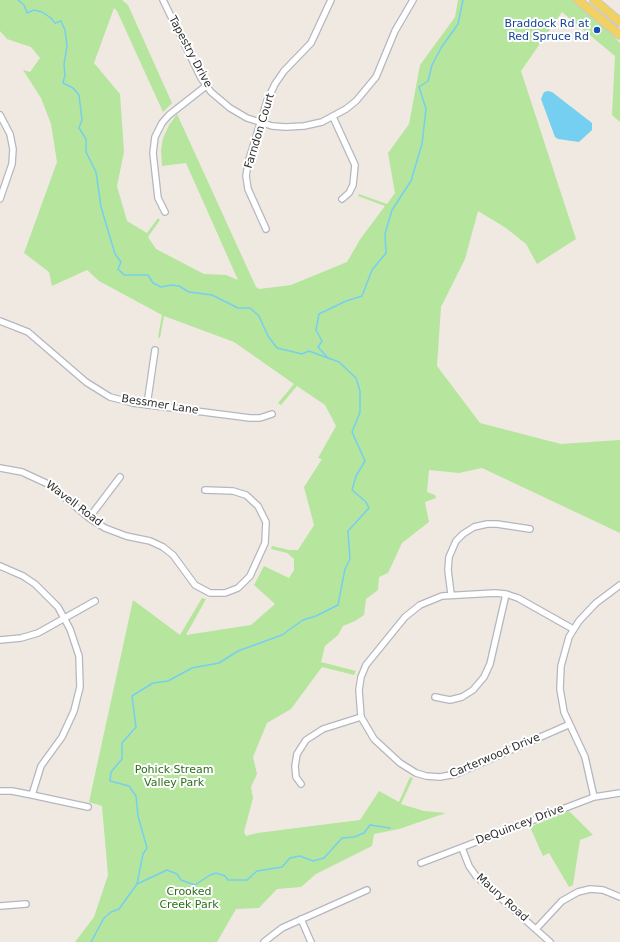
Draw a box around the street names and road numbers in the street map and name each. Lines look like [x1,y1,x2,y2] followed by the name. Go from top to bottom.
[166,14,214,90] street label: Tapestry Drive
[242,92,278,170] street label: Farndon Court
[121,392,199,418] street label: Bessmer Lane
[43,478,105,530] street label: Wavell Road
[448,731,542,781] street label: Carterwood Drive
[474,802,566,848] street label: DeQuincey Drive
[473,871,531,925] street label: Maury Road

